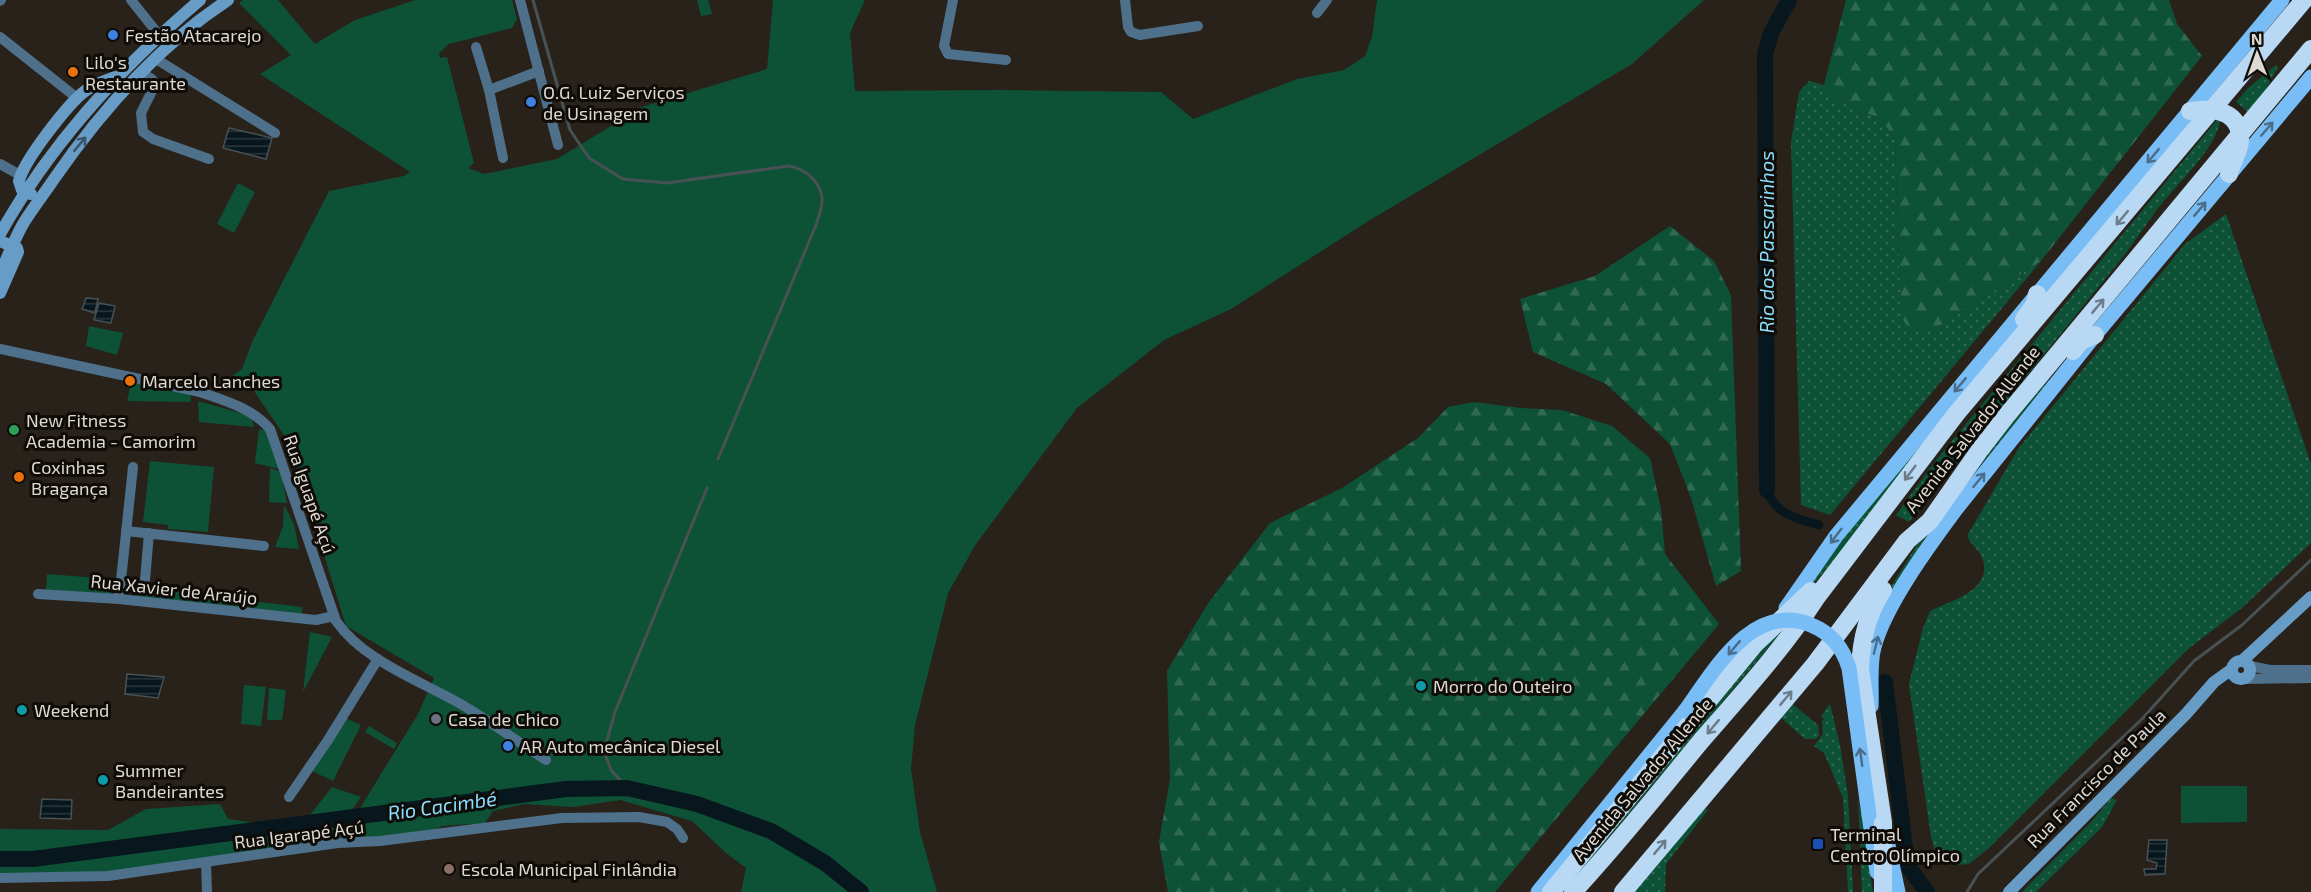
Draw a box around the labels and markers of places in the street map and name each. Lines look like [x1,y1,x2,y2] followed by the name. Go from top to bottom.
[125,24,262,46] place label: Festão Atacarejo
[106,28,120,42] marker: Festão Atacarejo
[85,51,186,94] place label: Lilo's Restaurante
[66,65,80,79] marker: Lilo's Restaurante
[543,81,685,124] place label: O.G. Luiz Serviços de Usinagem
[524,95,538,109] marker: O.G. Luiz Serviços de Usinagem
[142,370,280,392] place label: Marcelo Lanches
[123,374,137,388] marker: Marcelo Lanches
[26,409,196,452] place label: New Fitness Academia - Camorim
[7,423,21,437] marker: New Fitness Academia - Camorim
[31,456,108,500] place label: Coxinhas Bragança
[12,470,26,484] marker: Coxinhas Bragança
[1433,675,1572,697] place label: Morro do Outeiro
[1414,679,1428,693] marker: Morro do Outeiro
[34,699,109,721] place label: Weekend
[15,703,29,717] marker: Weekend
[448,708,559,730] place label: Casa de Chico
[429,712,443,726] marker: Casa de Chico
[520,735,721,757] place label: AR Auto mecânica Diesel
[501,739,515,753] marker: AR Auto mecânica Diesel
[115,759,224,802] place label: Summer Bandeirantes
[96,773,110,787] marker: Summer Bandeirantes
[1830,823,1960,866] place label: Terminal Centro Olímpico
[1811,837,1825,851] marker: Terminal Centro Olímpico
[461,858,677,880] place label: Escola Municipal Finlândia
[442,862,456,876] marker: Escola Municipal Finlândia

